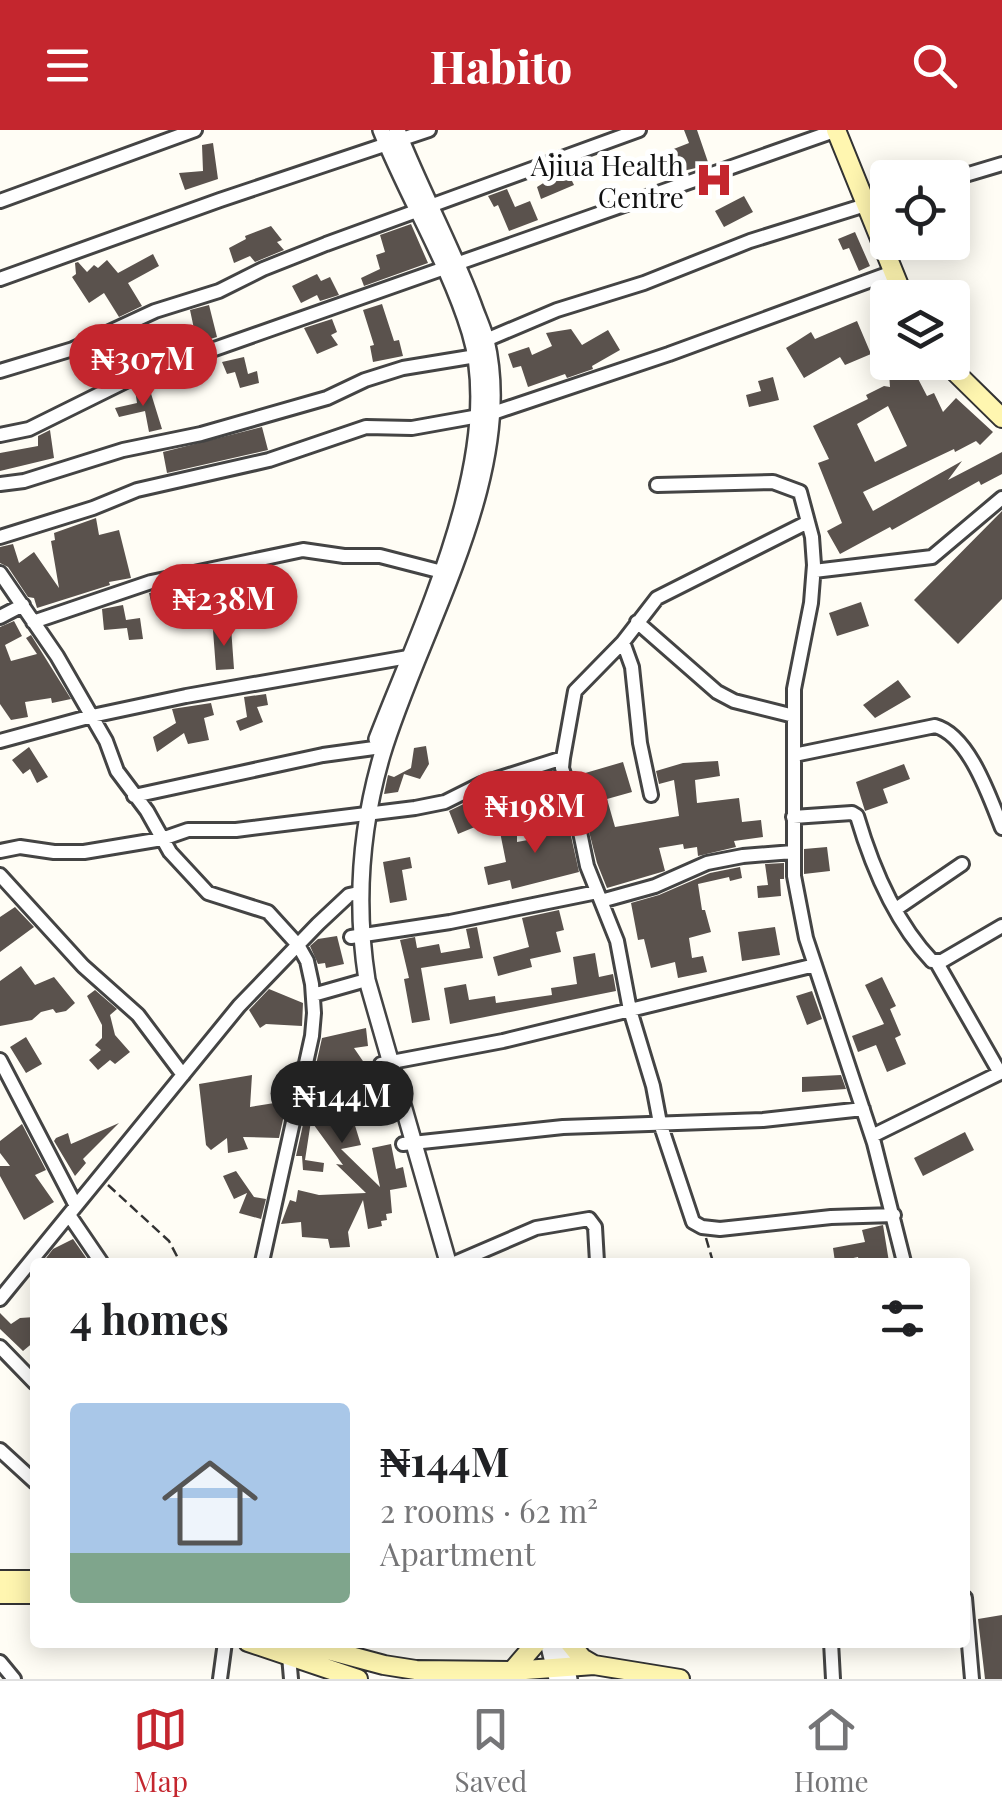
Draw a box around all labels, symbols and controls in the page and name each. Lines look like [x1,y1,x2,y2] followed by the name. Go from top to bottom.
[430,35,572,95] text: Habito
[40,38,95,93] icon: menu
[907,38,962,93] icon: search
[530,146,685,215] place label: Ajiua Health Centre
[693,159,735,201] hospital icon: Ajiua Health Centre
[870,160,970,380] map controls
[870,160,970,260] button: locate
[870,280,970,380] button: layers
[73,324,213,409] pin: ₦307M
[91,335,195,378] text: ₦307M
[154,564,294,649] pin: ₦238M
[172,575,276,618] text: ₦238M
[465,771,605,856] pin: ₦198M
[485,782,585,825] text: ₦198M
[272,1061,412,1146] pin: ₦144M
[293,1072,391,1115] text: ₦144M
[70,1290,229,1346] text: 4 homes
[875,1291,930,1346] icon: filters
[380,1432,510,1488] text: ₦144M
[150,1443,270,1563] icon: home
[380,1488,598,1531] text: 2 rooms · 62 m²
[380,1531,535,1574] text: Apartment
[133,1702,188,1799] tab: Map
[455,1702,527,1799] tab: Saved
[794,1702,869,1799] tab: Home

